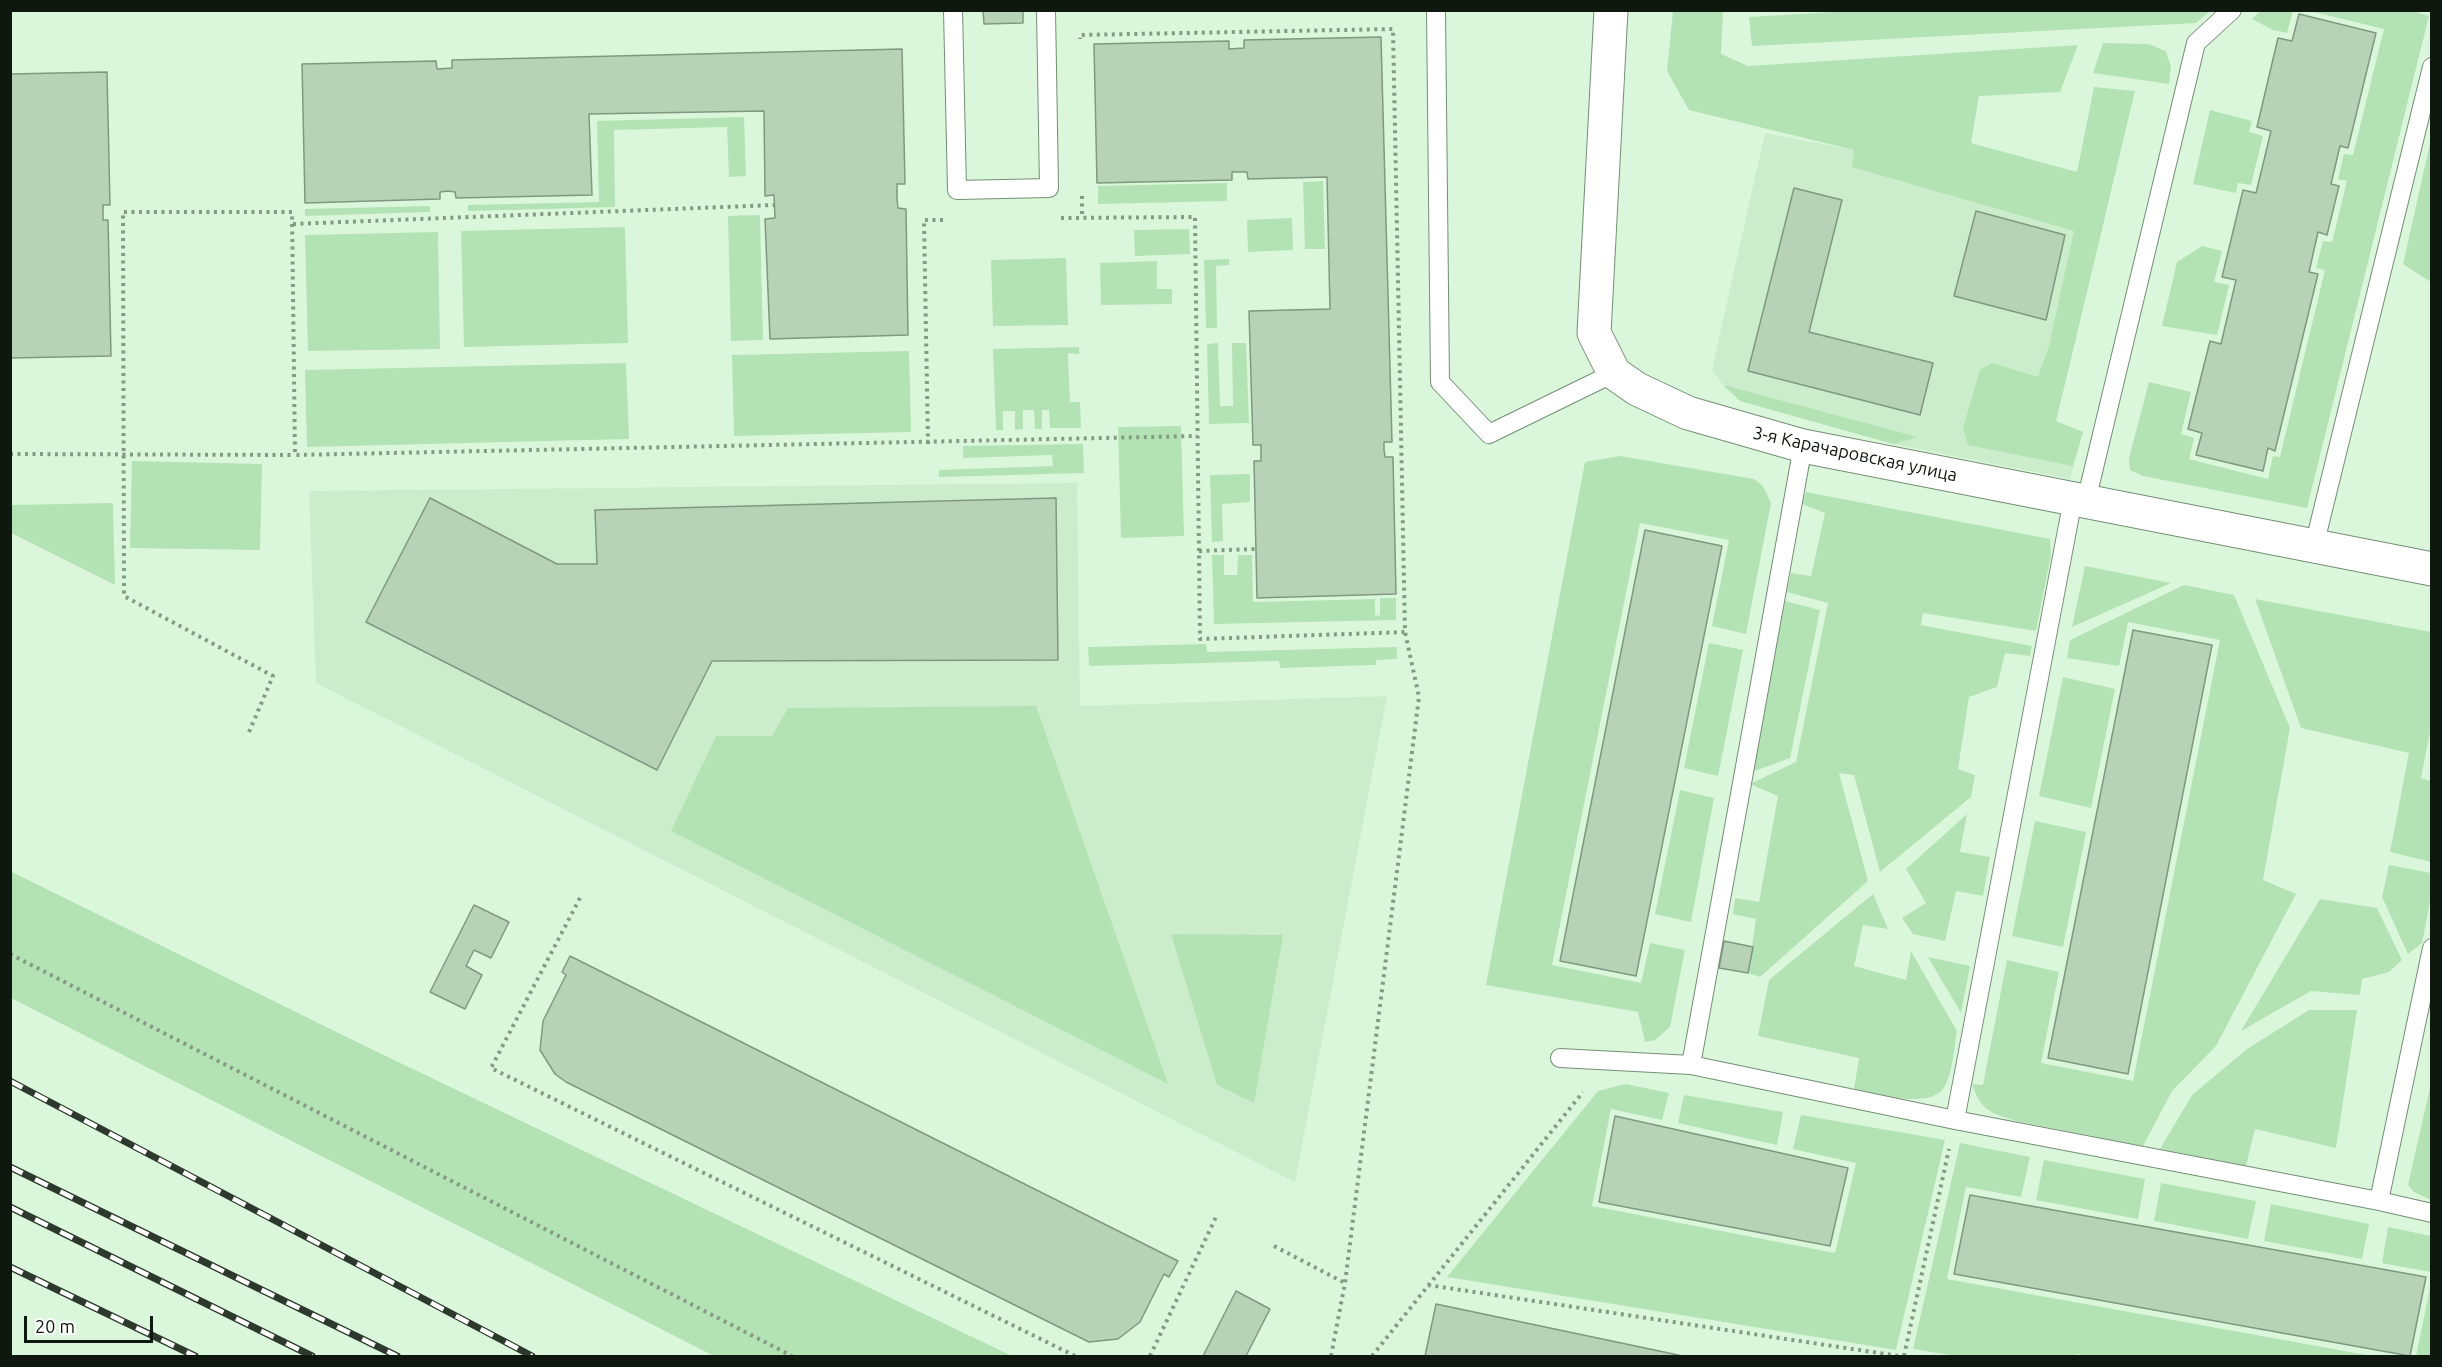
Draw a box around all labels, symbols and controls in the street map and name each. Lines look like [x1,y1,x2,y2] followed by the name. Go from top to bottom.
[1751,422,1959,486] street label: 3-я Карачаровская улица
[27,1304,156,1342] scale bar
[35,1316,75,1336] text: 20 m

